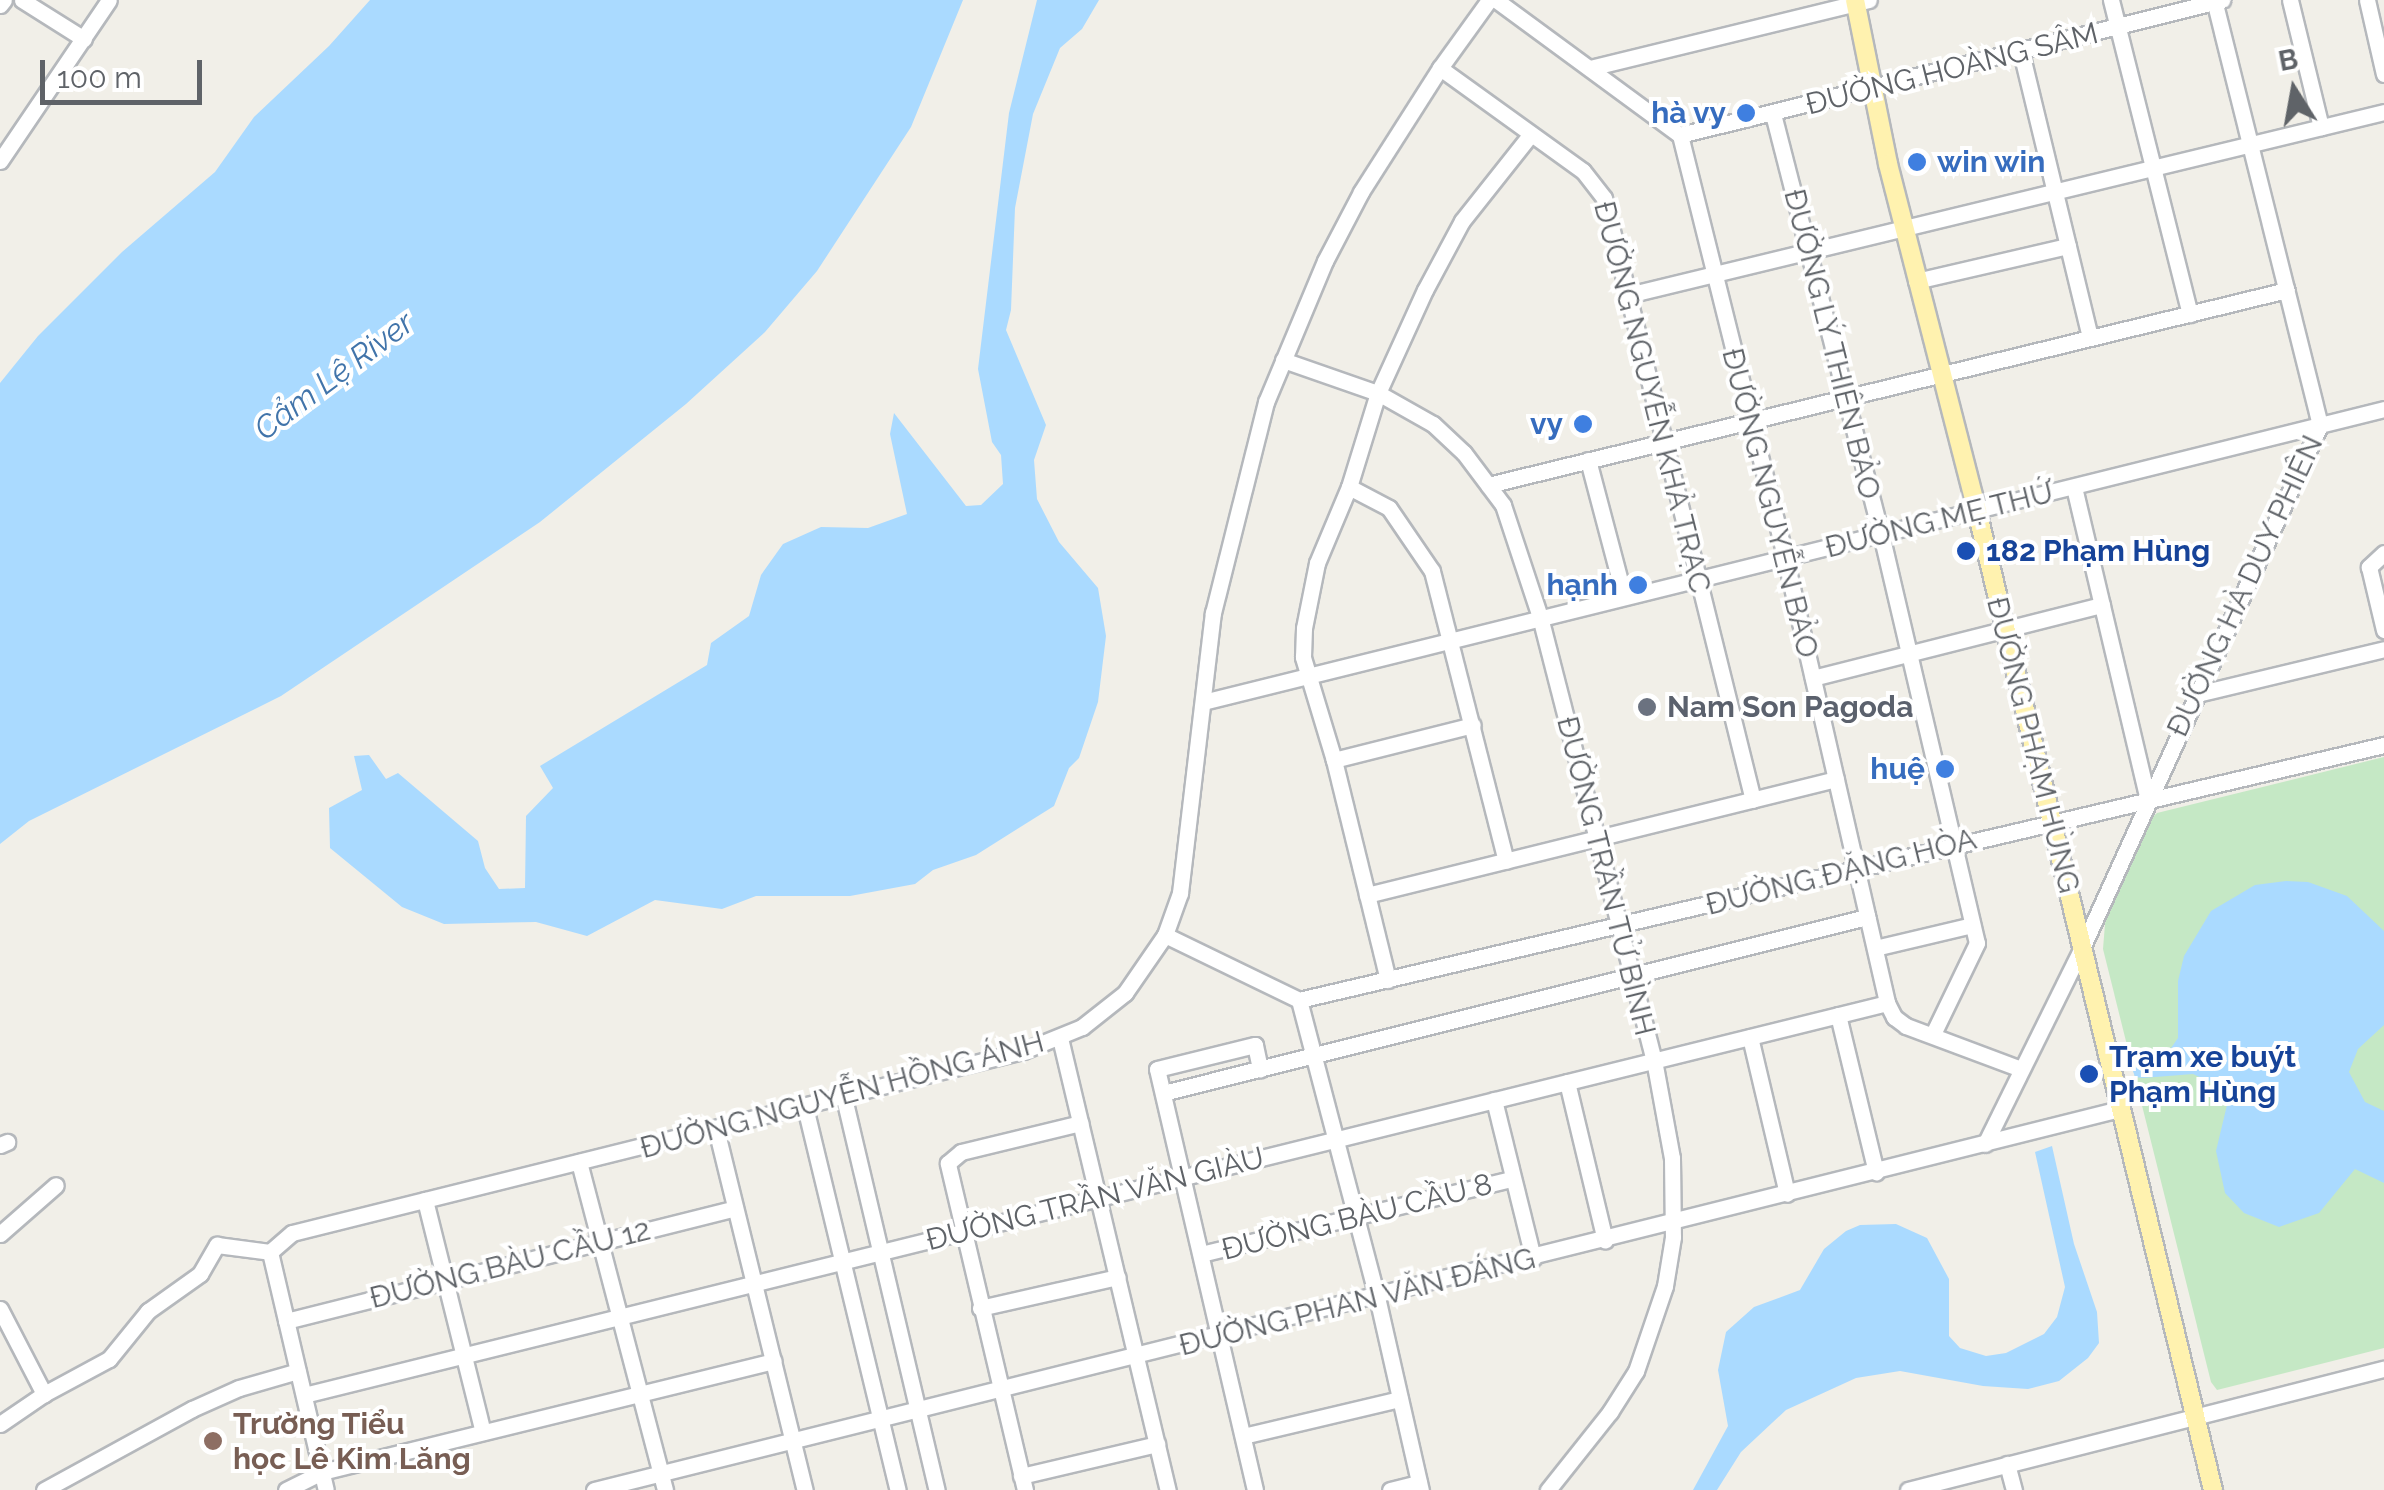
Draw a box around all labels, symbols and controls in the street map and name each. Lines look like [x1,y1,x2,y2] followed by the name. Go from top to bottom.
[1802,15,2102,123] street label: ĐƯỜNG HOÀNG SÂM
[45,40,208,102] scale bar
[2244,40,2344,140] north arrow
[2276,42,2301,78] text: B
[57,60,142,95] text: 100 m
[1650,95,1726,131] place label: hà vy
[1735,102,1757,124] marker: hà vy
[1937,144,2046,180] place label: win win
[1906,151,1928,173] marker: win win
[1776,184,1888,504] street label: ĐƯỜNG LÝ THIÊN BẢO
[1586,197,1718,597] street label: ĐƯỜNG NGUYỄN KHẢ TRẠC
[247,304,421,448] water label: Cẩm Lệ River
[1714,344,1826,662] street label: ĐƯỜNG NGUYỄN BẢO
[1530,406,1563,442] place label: vy
[1572,413,1594,435] marker: vy
[2159,429,2331,743] street label: ĐƯỜNG HÀ DUY PHIÊN
[1821,474,2057,566] street label: ĐƯỜNG MẸ THỨ
[1986,533,2210,569] place label: 182 Phạm Hùng
[1955,540,1977,562] marker: 182 Phạm Hùng
[1546,567,1618,603] place label: hạnh
[1627,574,1649,596] marker: hạnh
[1979,593,2087,897] street label: ĐƯỜNG PHẠM HÙNG
[1667,689,1913,725] place label: Nam Son Pagoda
[1636,696,1658,718] marker: Nam Son Pagoda
[1549,712,1663,1040] street label: ĐƯỜNG TRẦN TỬ BÌNH
[1870,751,1925,787] place label: huệ
[1934,758,1956,780] marker: huệ
[1702,821,1980,923] street label: ĐƯỜNG ĐẶNG HÒA
[636,1024,1048,1166] street label: ĐƯỜNG NGUYỄN HỒNG ÁNH
[2109,1039,2296,1110] place label: Trạm xe buýt Phạm Hùng
[2078,1063,2100,1085] marker: Trạm xe buýt Phạm Hùng
[921,1139,1269,1259] street label: ĐƯỜNG TRẦN VĂN GIÀU
[1218,1166,1496,1268] street label: ĐƯỜNG BÀU CẦU 8
[366,1212,654,1316] street label: ĐƯỜNG BÀU CẦU 12
[1175,1240,1539,1364] street label: ĐƯỜNG PHAN VĂN ĐÁNG
[233,1406,471,1476] place label: Trường Tiểu học Lê Kim Lăng
[202,1430,224,1452] marker: Trường Tiểu học Lê Kim Lăng

